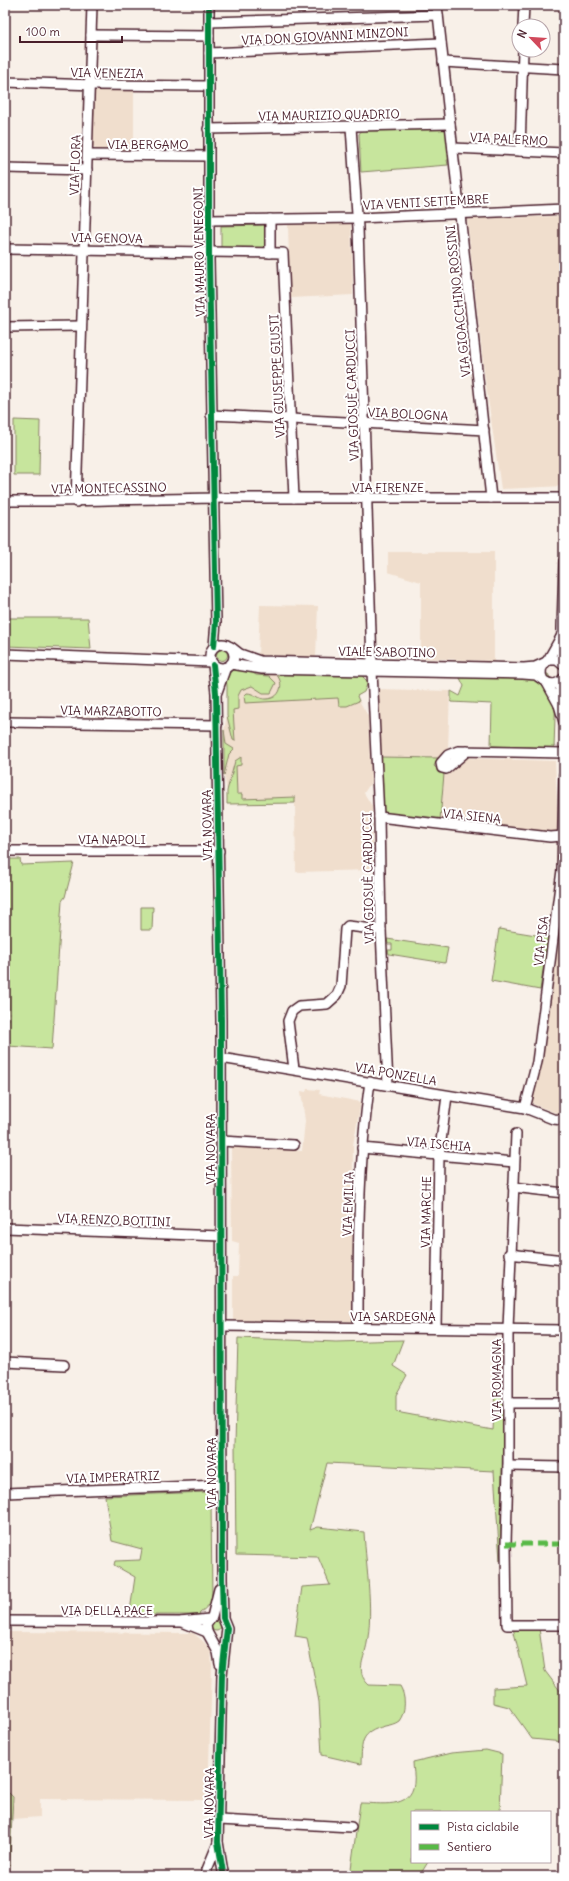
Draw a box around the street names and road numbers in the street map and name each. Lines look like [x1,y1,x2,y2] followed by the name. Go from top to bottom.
[241,24,409,48] street label: VIA DON GIOVANNI MINZONI
[70,65,144,81] street label: VIA VENEZIA
[258,106,400,124] street label: VIA MAURIZIO QUADRIO
[470,129,548,149] street label: VIA PALERMO
[66,134,84,196] street label: VIA FLORA
[107,137,189,152] street label: VIA BERGAMO
[190,187,208,317] street label: VIA MAURO VENEGONI
[363,191,489,213] street label: VIA VENTI SETTEMBRE
[443,224,473,378] street label: VIA GIOACCHINO ROSSINI
[71,230,143,246] street label: VIA GENOVA
[266,314,288,438] street label: VIA GIUSEPPE GIUSTI
[342,329,362,461] street label: VIA GIOSUÈ CARDUCCI
[367,404,449,424] street label: VIA BOLOGNA
[51,479,167,497] street label: VIA MONTECASSINO
[352,480,424,495] street label: VIA FIRENZE
[338,644,436,660] street label: VIALE SABOTINO
[60,703,162,719] street label: VIA MARZABOTTO
[199,789,215,861] street label: VIA NOVARA
[442,805,502,827] street label: VIA SIENA
[359,812,377,944] street label: VIA GIOSUÈ CARDUCCI
[78,832,146,847] street label: VIA NAPOLI
[531,915,552,967] street label: VIA PISA
[354,1059,438,1089] street label: VIA PONZELLA
[203,1113,218,1185] street label: VIA NOVARA
[406,1134,472,1154] street label: VIA ISCHIA
[339,1171,357,1237] street label: VIA EMILIA
[418,1176,434,1248] street label: VIA MARCHE
[57,1211,171,1229] street label: VIA RENZO BOTTINI
[350,1309,436,1324] street label: VIA SARDEGNA
[489,1339,504,1421] street label: VIA ROMAGNA
[204,1437,219,1509] street label: VIA NOVARA
[66,1468,160,1486] street label: VIA IMPERATRIZ
[61,1603,153,1618] street label: VIA DELLA PACE
[201,1767,217,1839] street label: VIA NOVARA

